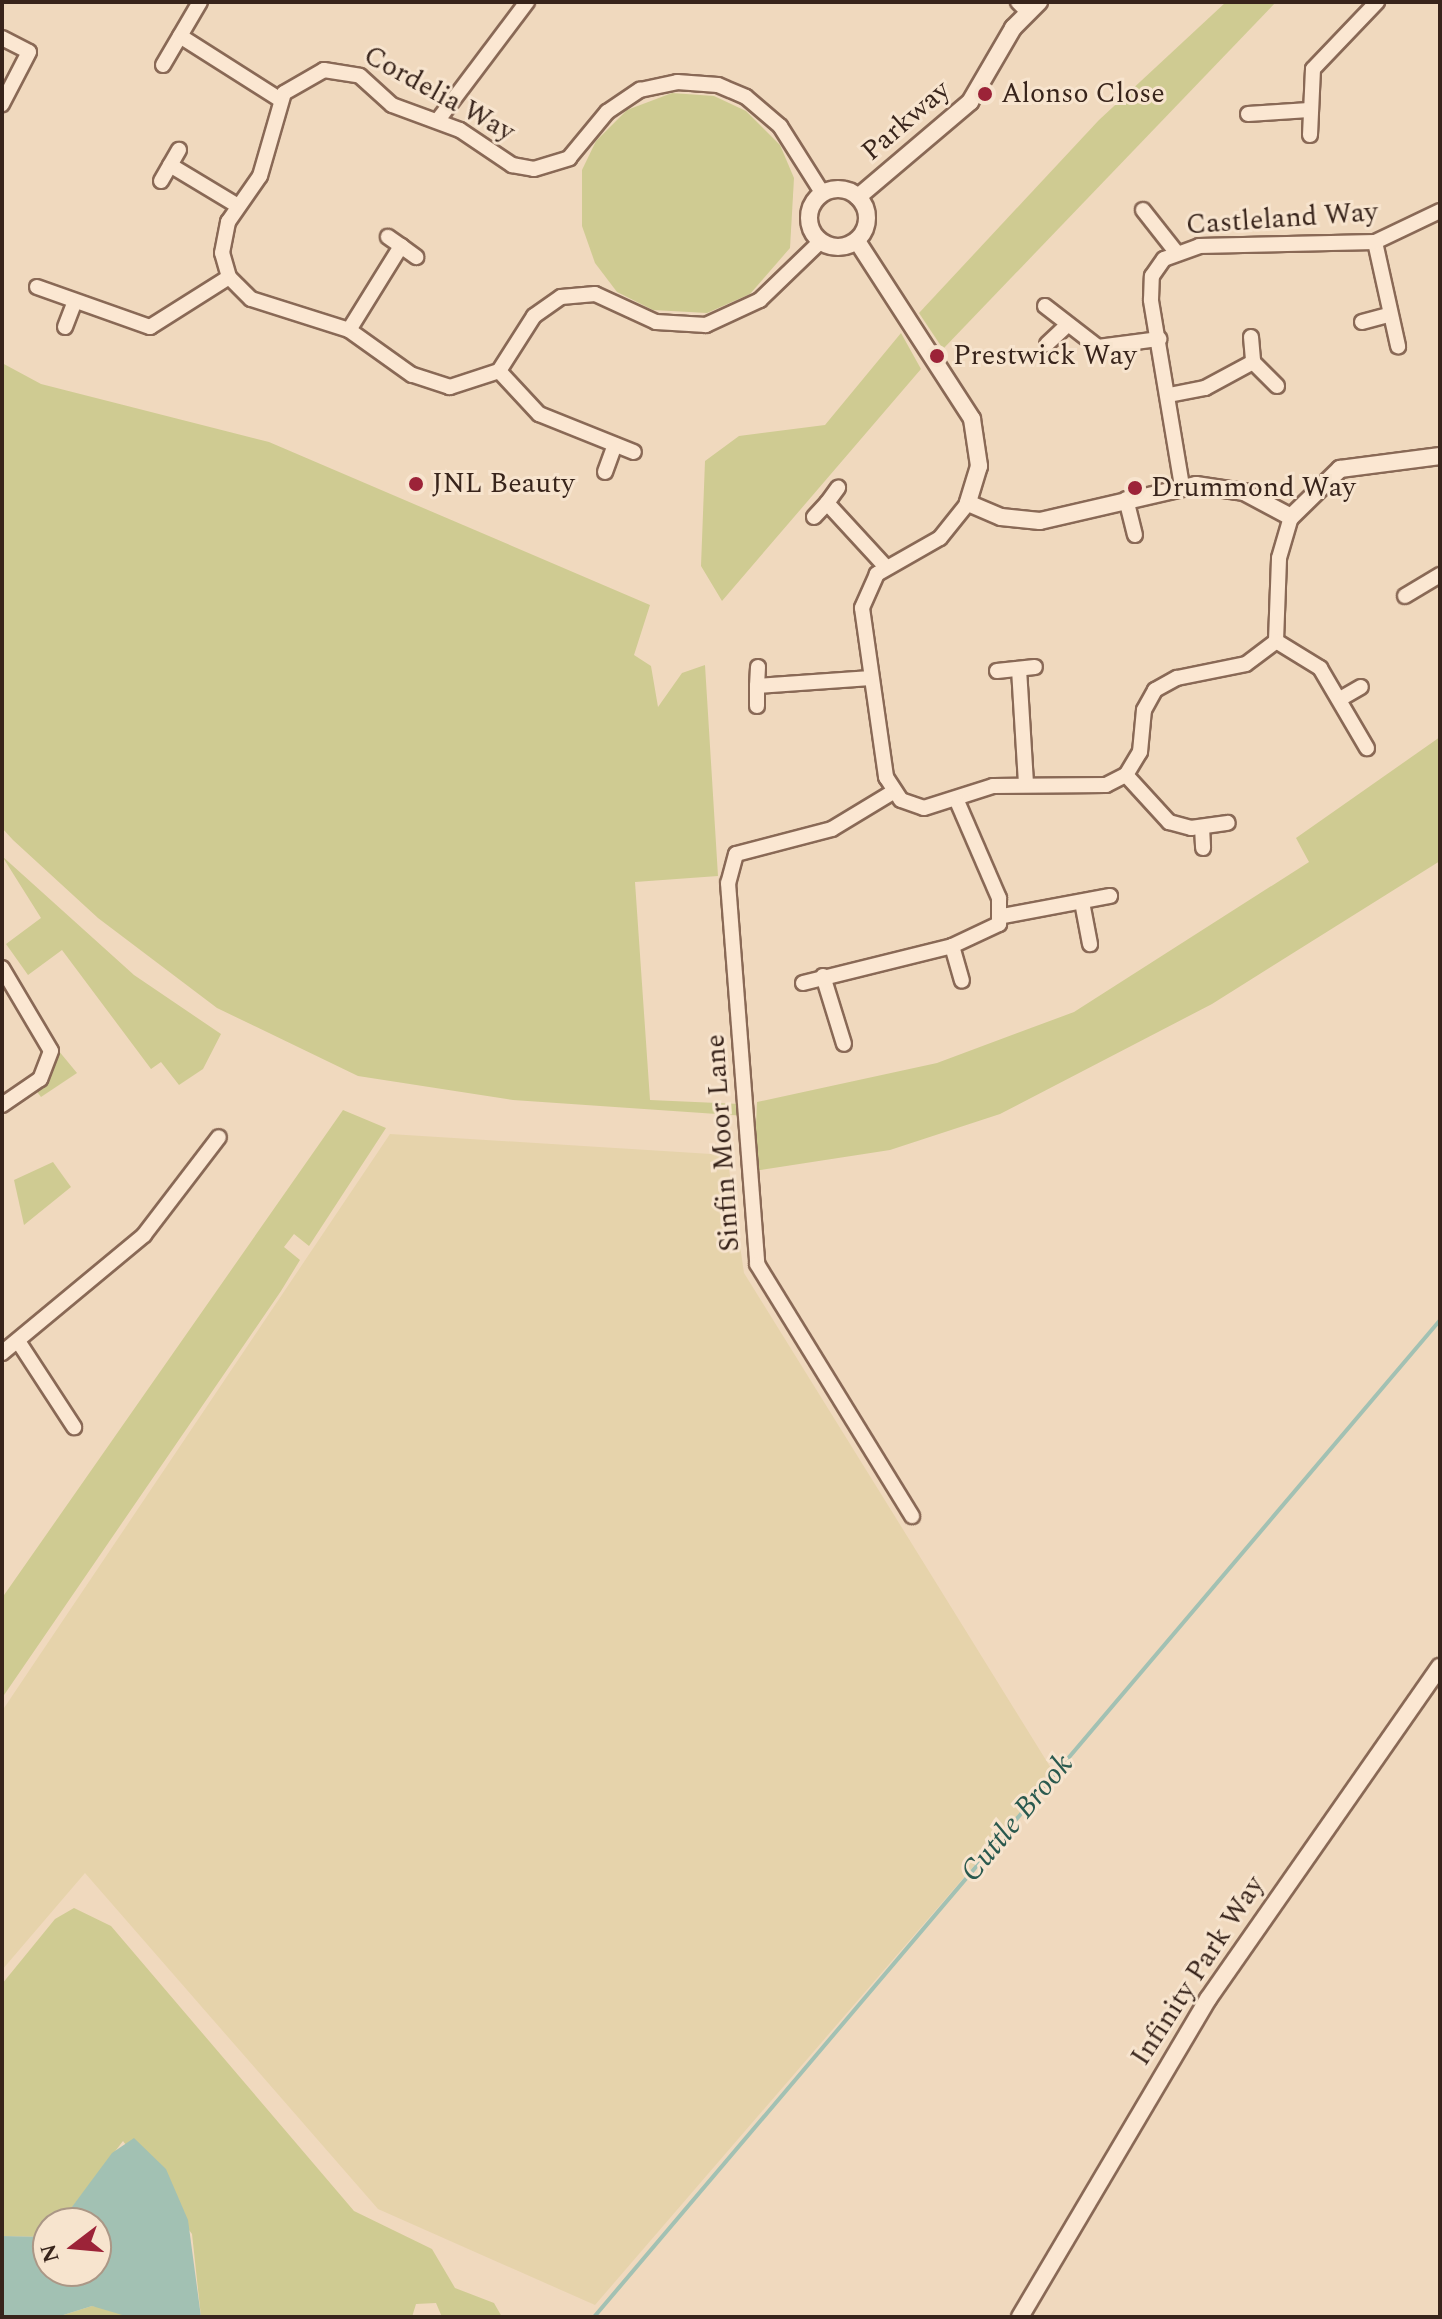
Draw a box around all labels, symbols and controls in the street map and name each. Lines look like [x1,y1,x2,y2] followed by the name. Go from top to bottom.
[358,39,520,149] street label: Cordelia Way
[855,74,957,168] street label: Parkway
[1001,77,1165,111] place label: Alonso Close
[976,85,994,103] marker: Alonso Close
[1185,196,1379,242] street label: Castleland Way
[953,339,1137,373] place label: Prestwick Way
[928,347,946,365] marker: Prestwick Way
[432,467,575,501] place label: JNL Beauty
[1151,471,1356,505] place label: Drummond Way
[407,475,425,493] marker: JNL Beauty
[1126,479,1144,497] marker: Drummond Way
[699,1033,747,1253] street label: Sinfin Moor Lane
[953,1747,1081,1889] water label: Cuttle Brook
[1124,1870,1272,2072] street label: Infinity Park Way
[32,2207,112,2287] north arrow
[32,2240,69,2266] text: N

